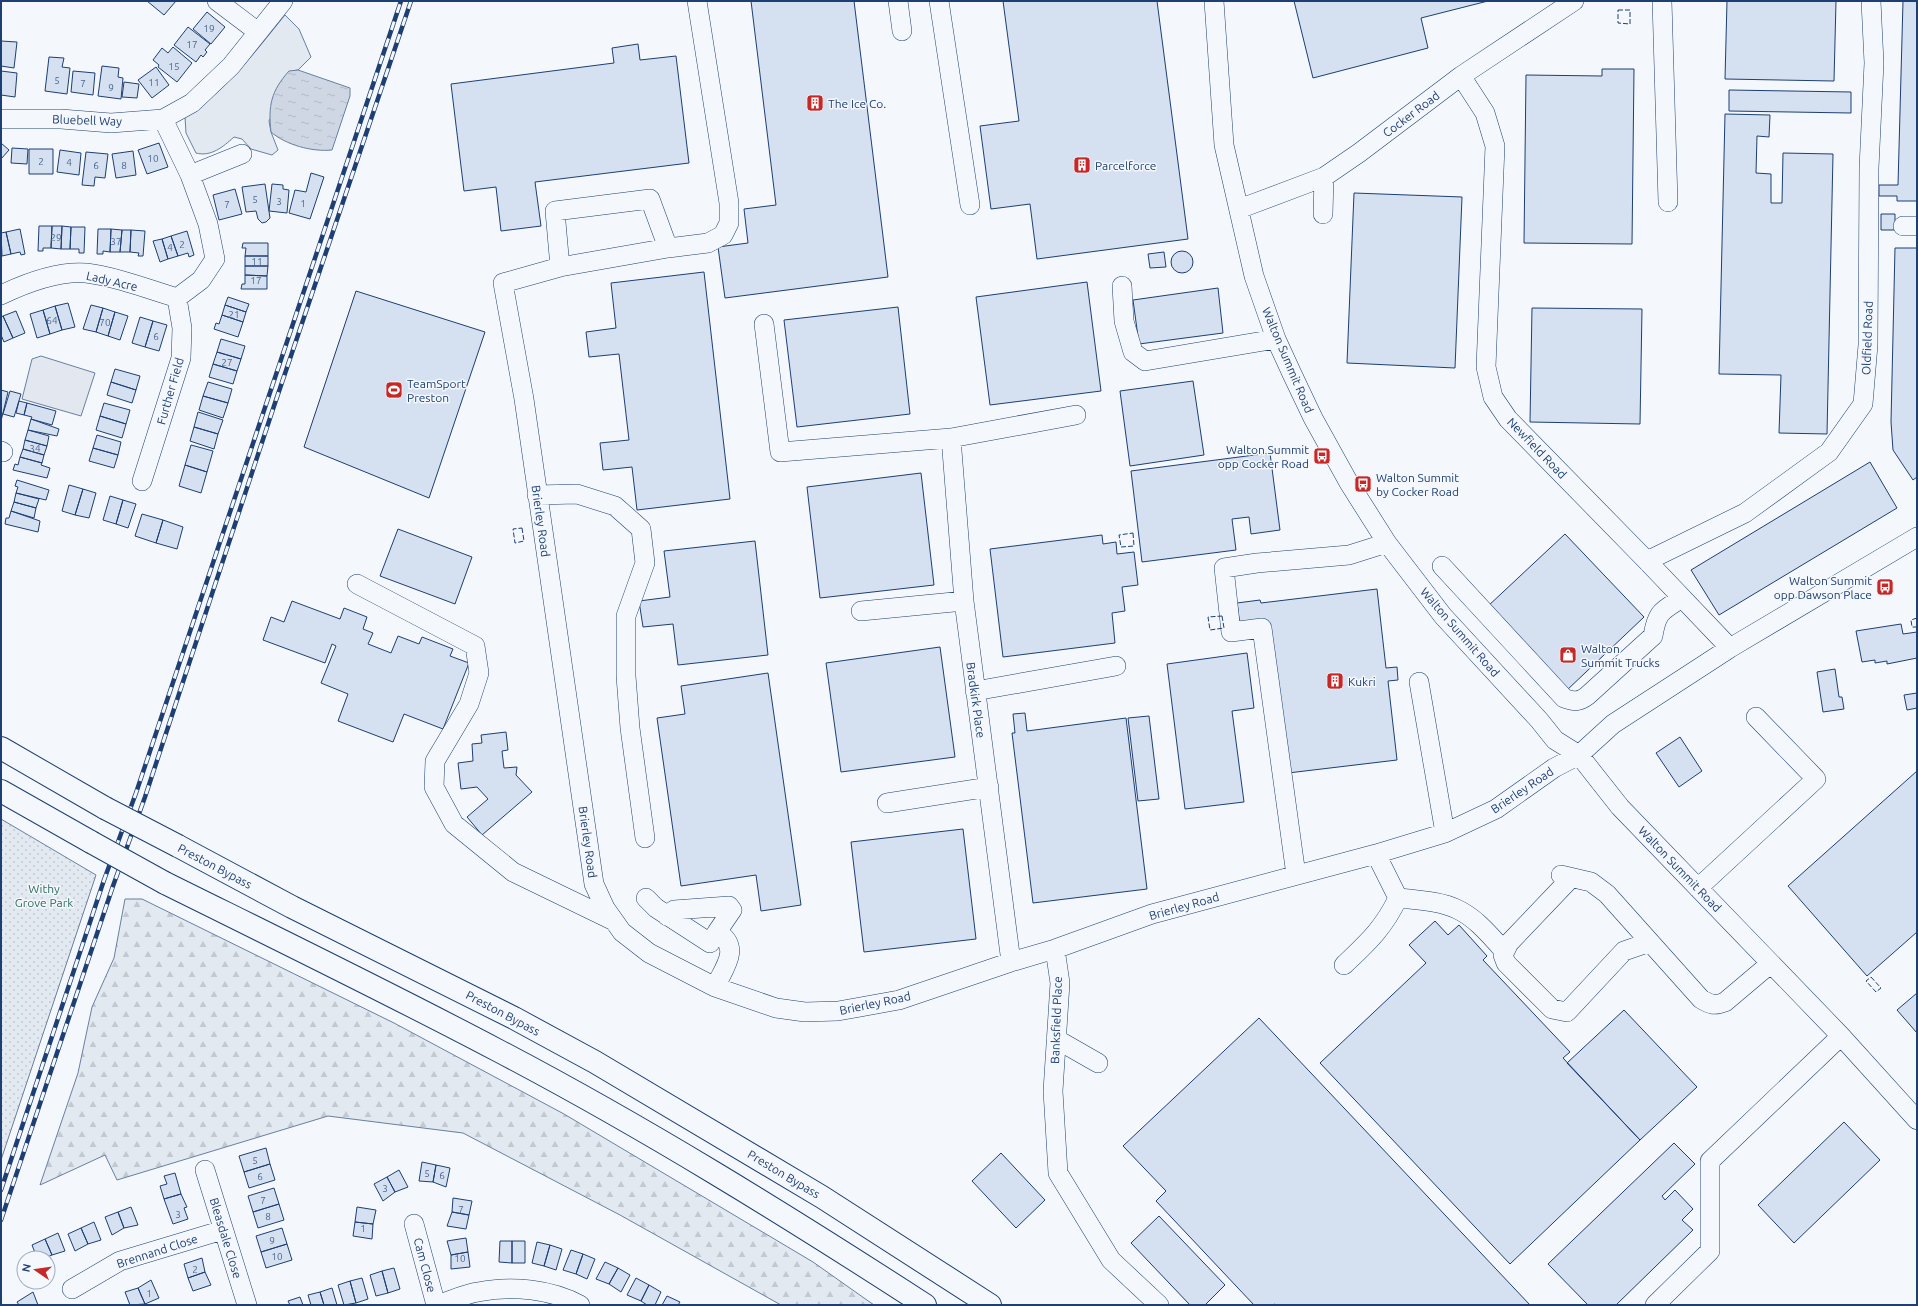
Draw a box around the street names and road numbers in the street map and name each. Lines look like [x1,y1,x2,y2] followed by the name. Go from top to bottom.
[1380,89,1442,139] street label: Cocker Road
[52,112,122,128] street label: Bluebell Way
[85,269,139,293] street label: Lady Acre
[1859,301,1875,375] street label: Oldfield Road
[1260,305,1316,415] street label: Walton Summit Road
[154,356,186,426] street label: Further Field
[1505,415,1569,481] street label: Newfield Road
[530,484,552,558] street label: Brierley Road
[1418,585,1502,679] street label: Walton Summit Road
[964,661,988,739] street label: Bradkirk Place
[1488,764,1556,816] street label: Brierley Road
[577,805,599,879] street label: Brierley Road
[1636,824,1724,914] street label: Walton Summit Road
[176,841,254,891] street label: Preston Bypass
[1147,890,1221,922] street label: Brierley Road
[1048,976,1064,1064] street label: Banksfield Place
[464,988,542,1038] street label: Preston Bypass
[838,989,912,1017] street label: Brierley Road
[746,1147,822,1201] street label: Preston Bypass
[208,1196,244,1280] street label: Bleasdale Close
[115,1232,199,1270] street label: Brennand Close
[411,1236,439,1294] street label: Cam Close

